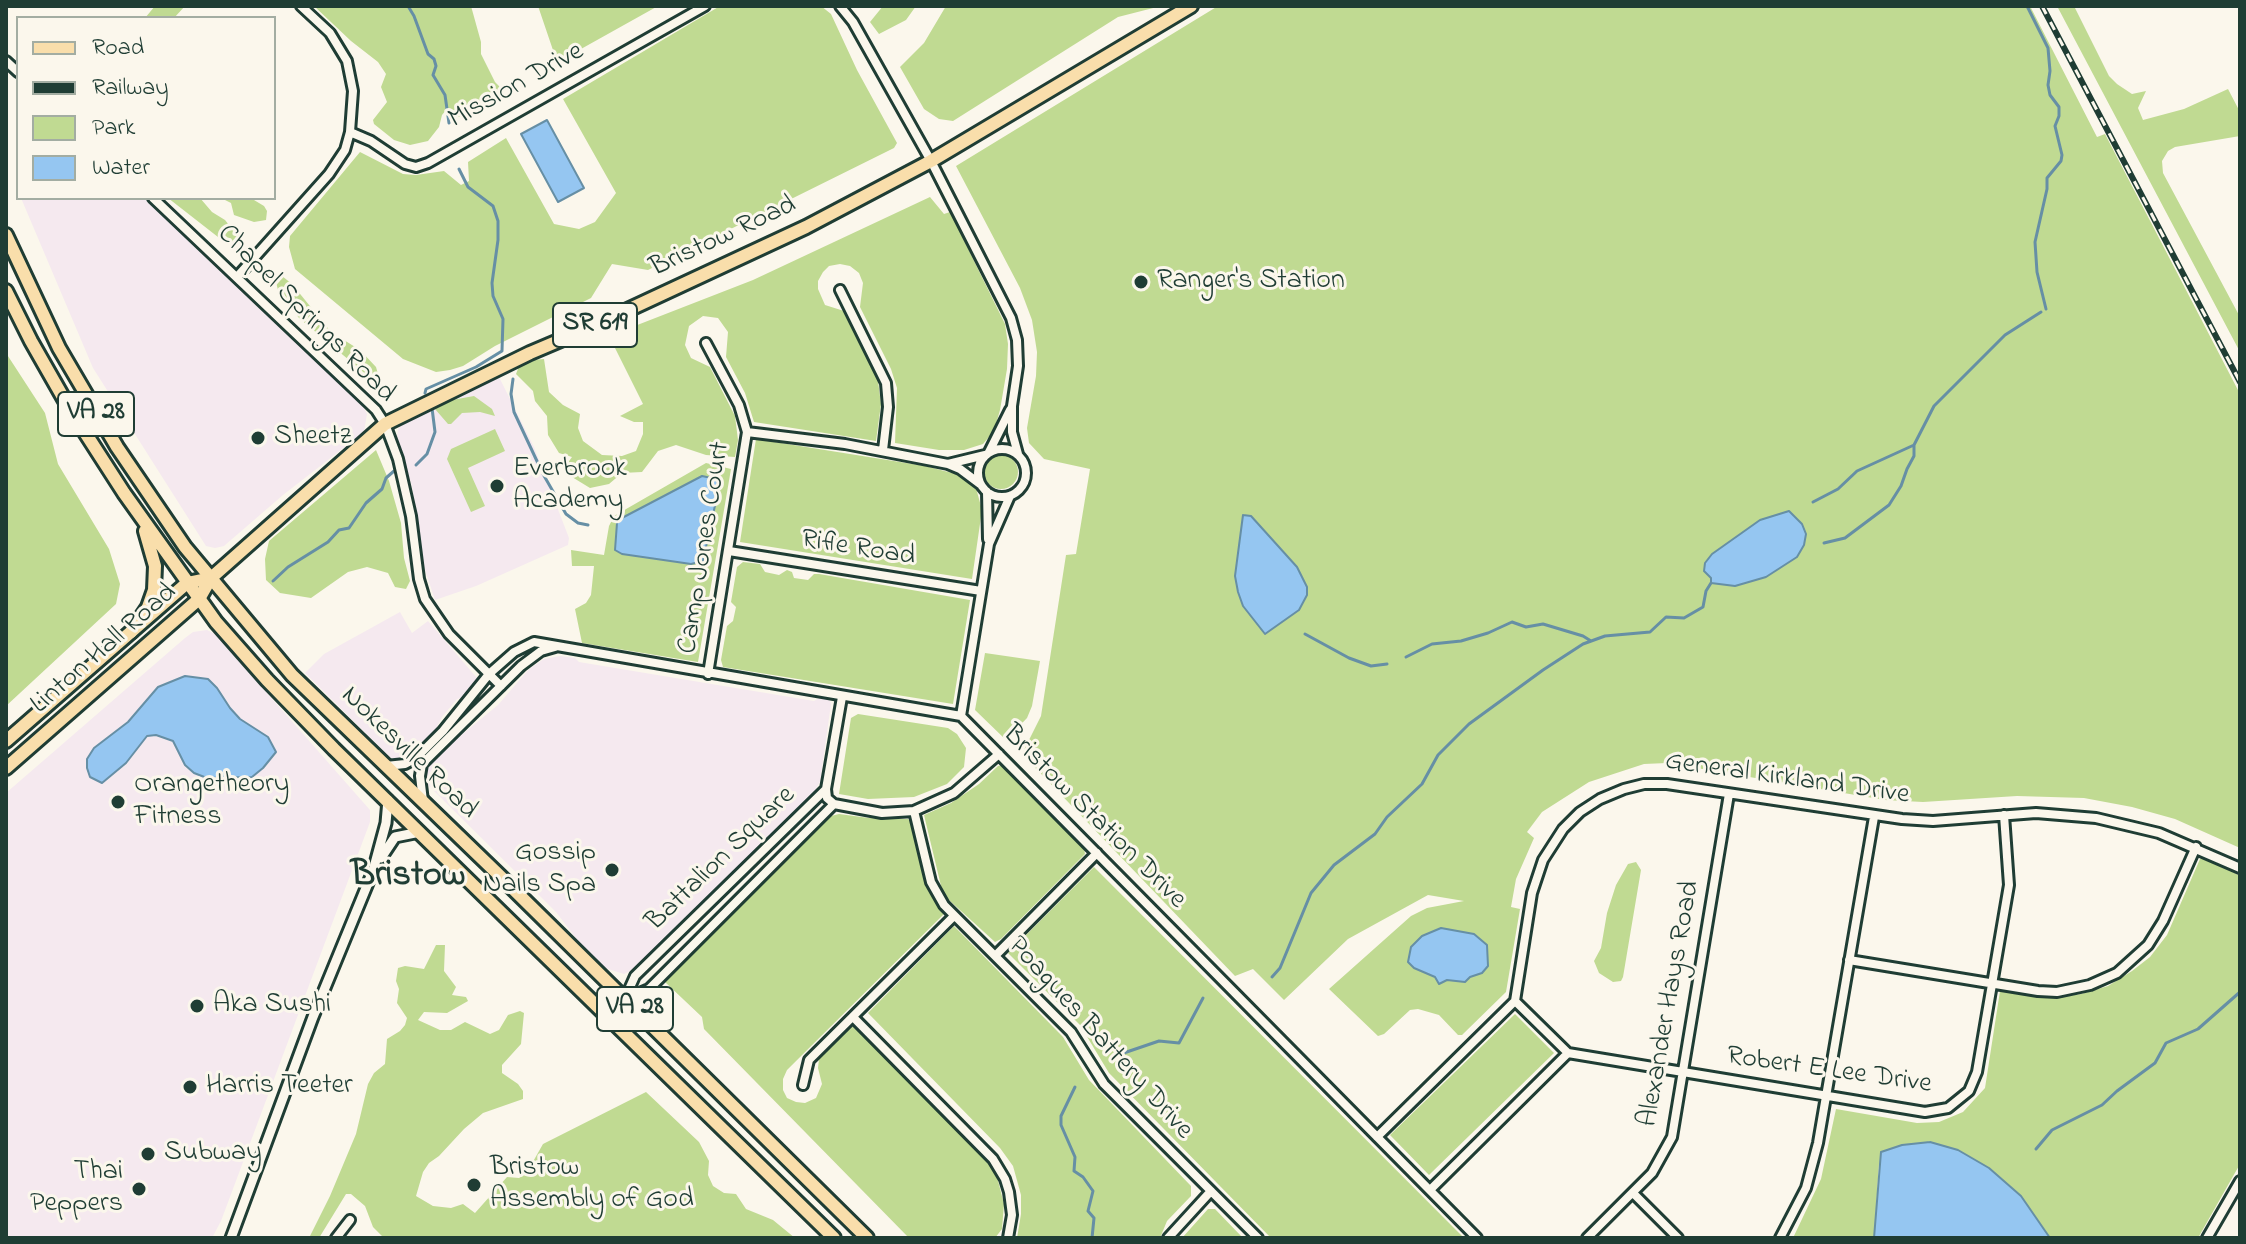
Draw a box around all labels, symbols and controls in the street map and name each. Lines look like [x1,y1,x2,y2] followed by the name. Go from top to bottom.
[16,16,276,200] legend
[92,31,144,66] text: Road
[444,36,590,138] street label: Mission Drive
[92,71,169,106] text: Railway
[92,111,135,146] text: Park
[92,151,150,186] text: Water
[646,190,802,286] street label: Bristow Road
[209,219,401,411] street label: Chapel Springs Road
[1157,265,1345,299] place label: Ranger's Station
[1132,273,1150,291] marker: Ranger's Station
[553,303,637,347] road number: SR 619
[58,392,134,436] road number: VA 28
[274,421,352,455] place label: Sheetz
[249,429,267,447] marker: Sheetz
[673,440,739,656] street label: Camp Jones Court
[513,453,627,519] place label: Everbrook Academy
[488,477,506,495] marker: Everbrook Academy
[799,524,917,576] street label: Rifle Road
[25,577,185,723] street label: Linton Hall Road
[333,680,483,828] street label: Nokesville Road
[994,719,1192,917] street label: Bristow Station Drive
[1663,746,1911,814] street label: General Kirkland Drive
[134,769,289,835] place label: Orangetheory Fitness
[640,780,804,940] street label: Battalion Square
[109,793,127,811] marker: Orangetheory Fitness
[483,837,596,903] place label: Gossip Nails Spa
[351,856,465,900] district label: Bristow
[603,861,621,879] marker: Gossip Nails Spa
[1633,878,1709,1130] street label: Alexander Hays Road
[999,931,1199,1147] street label: Poagues Battery Drive
[597,987,673,1031] road number: VA 28
[213,989,331,1023] place label: Aka Sushi
[188,997,206,1015] marker: Aka Sushi
[1724,1041,1934,1103] street label: Robert E Lee Drive
[206,1070,353,1104] place label: Harris Teeter
[181,1078,199,1096] marker: Harris Teeter
[164,1137,262,1171] place label: Subway
[139,1145,157,1163] marker: Subway
[490,1152,694,1218] place label: Bristow Assembly of God
[30,1156,123,1222] place label: Thai Peppers
[465,1176,483,1194] marker: Bristow Assembly of God
[130,1180,148,1198] marker: Thai Peppers

